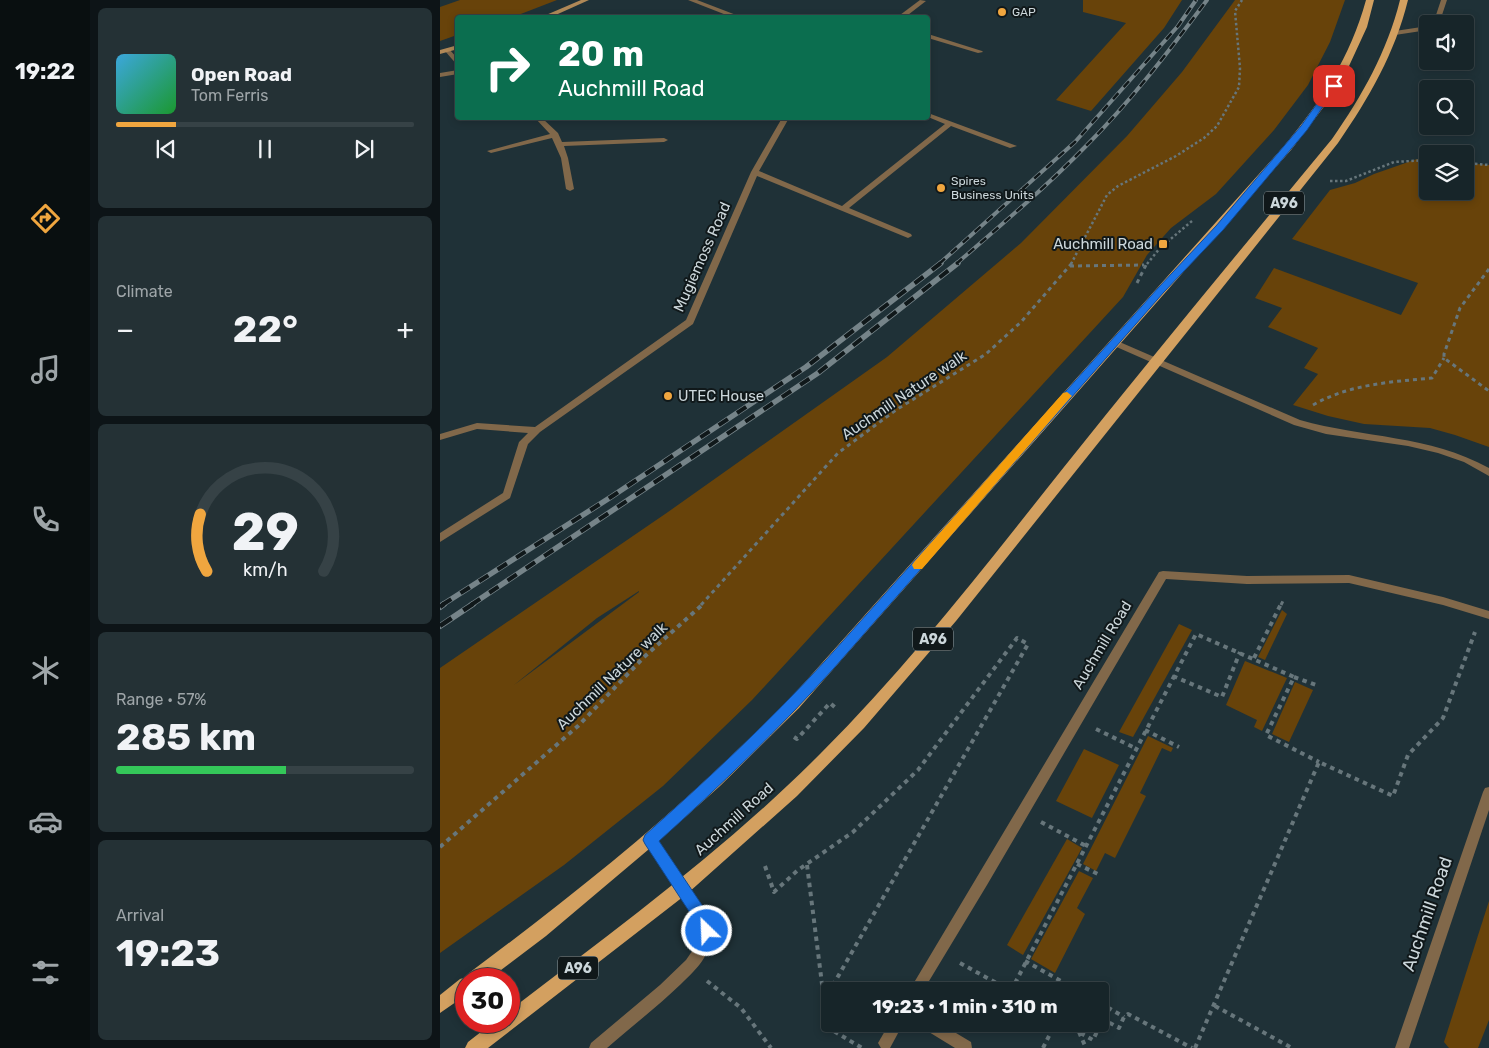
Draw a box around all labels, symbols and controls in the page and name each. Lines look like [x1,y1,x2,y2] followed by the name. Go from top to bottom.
[1012,5,1036,19] place label: GAP
[996,6,1008,18] marker: GAP
[1419,15,1474,200] map controls
[1419,15,1474,70] button: sound
[558,33,644,75] text: 20 m
[475,35,540,100] icon: right
[15,58,75,85] text: 19:22
[191,63,292,86] text: Open Road
[1313,65,1355,107] pin
[1320,72,1348,100] icon: arrive
[558,75,704,102] text: Auchmill Road
[1419,80,1474,135] button: search
[191,86,268,105] text: Tom Ferris
[152,135,180,163] icon: previous
[251,135,279,163] icon: pause
[350,135,378,163] icon: next
[1419,145,1474,200] button: layers
[951,174,1034,202] place label: Spires Business Units
[935,182,947,194] marker: Spires Business Units
[1264,192,1304,214] road number: A96
[670,199,734,315] street label: Mugiemoss Road
[28,201,63,236] icon: directions
[1053,235,1153,253] place label: Auchmill Road
[1157,238,1169,250] marker: Auchmill Road
[116,282,173,301] text: Climate
[233,306,298,352] text: 22°
[116,313,134,346] text: −
[397,313,414,346] text: +
[838,346,970,443] street label: Auchmill Nature walk
[28,352,63,387] icon: music
[678,387,764,405] place label: UTEC House
[662,390,674,402] marker: UTEC House
[231,501,299,563] text: 29
[28,502,63,537] icon: phone
[243,559,287,580] text: km/h
[1069,598,1135,692] street label: Auchmill Road
[553,618,671,733] street label: Auchmill Nature walk
[913,628,953,650] road number: A96
[28,653,63,688] icon: climate
[116,690,207,709] text: Range · 57%
[116,714,256,760] text: 285 km
[691,779,777,859] street label: Auchmill Road
[28,804,63,839] icon: car
[1397,854,1457,974] street label: Auchmill Road
[680,904,732,956] position arrow
[116,906,164,925] text: Arrival
[116,930,220,976] text: 19:23
[28,955,63,990] icon: filters
[558,956,598,980] road number: A96
[455,968,520,1033] speed limit sign: 30
[872,995,1058,1018] text: 19:23 · 1 min · 310 m

